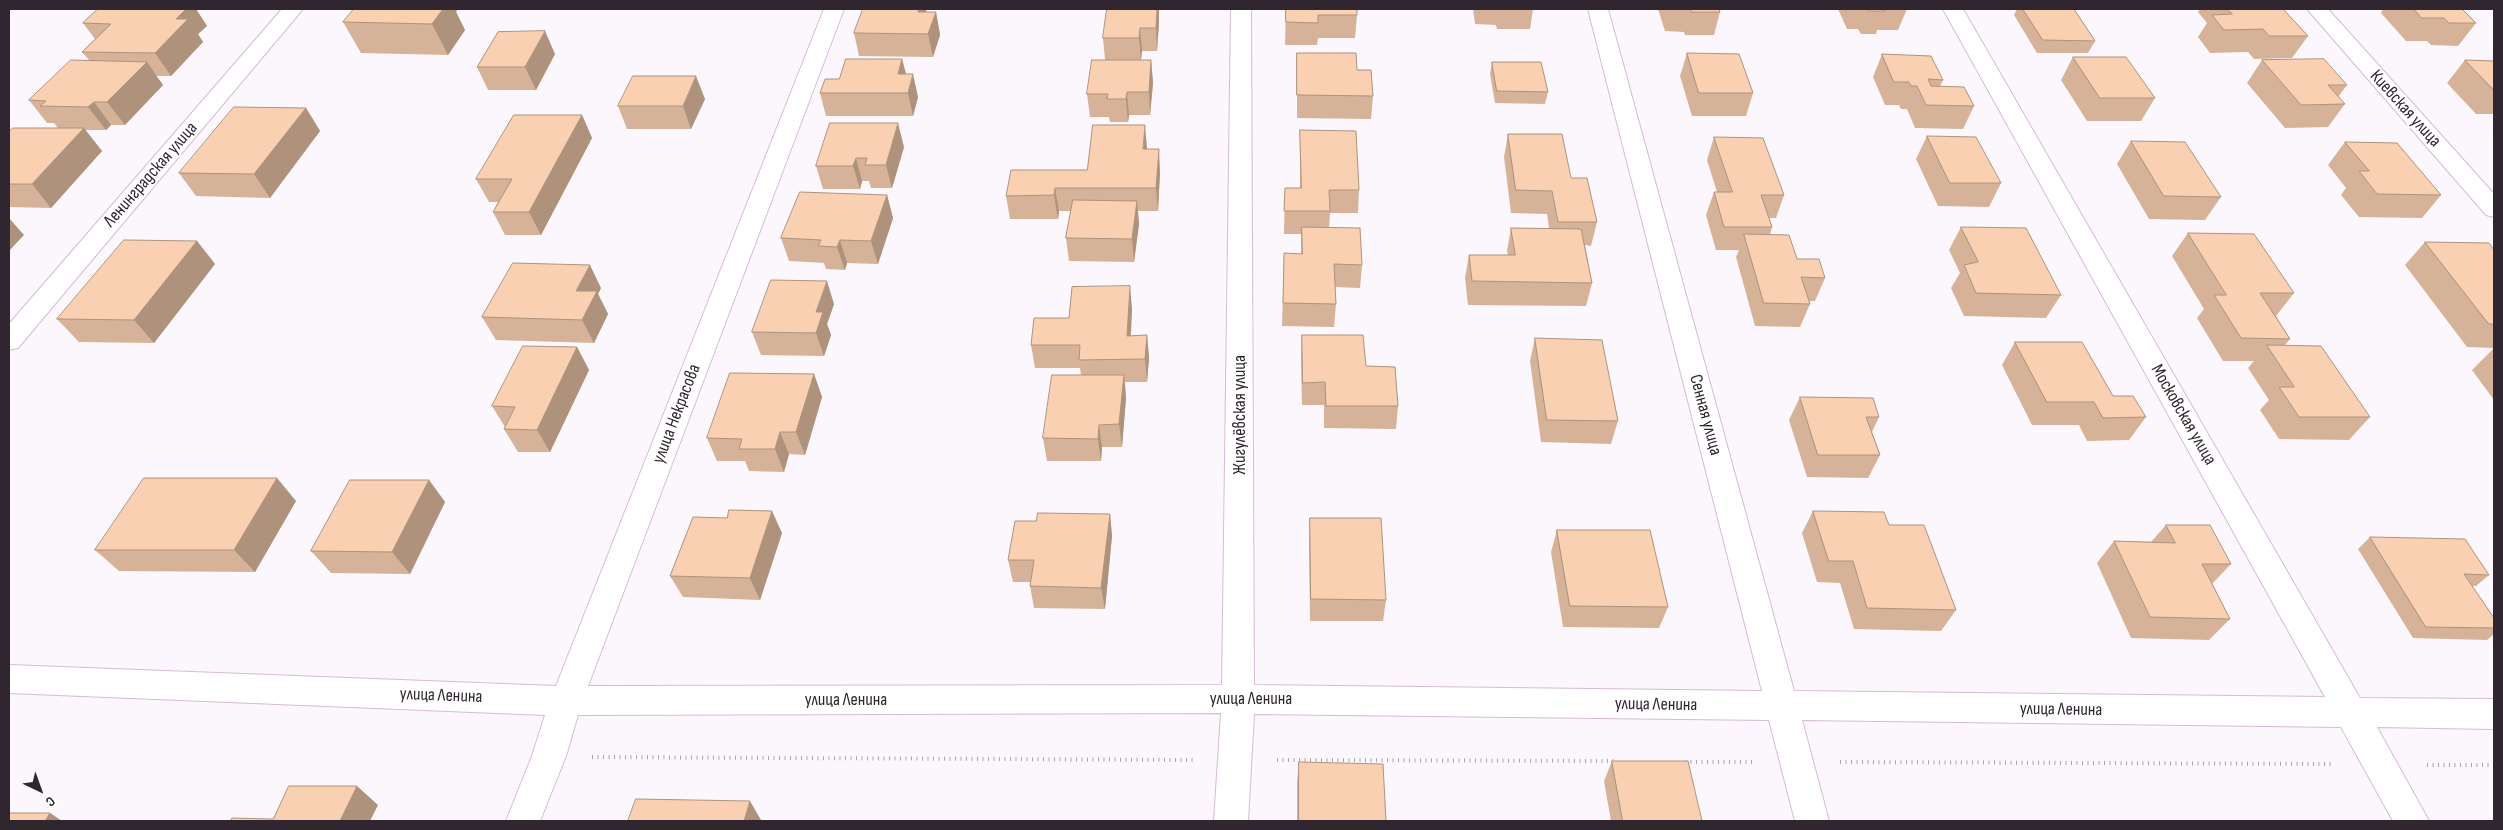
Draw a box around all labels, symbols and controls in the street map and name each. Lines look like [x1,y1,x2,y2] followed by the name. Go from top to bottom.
[2365,66,2445,152] street label: Киевская улица
[100,118,202,232] street label: Ленинградская улица
[1229,355,1251,475] street label: Жигулёвская улица
[648,361,706,467] street label: улица Некрасова
[2145,361,2221,469] street label: Московская улица
[1684,372,1726,458] street label: Сенная улица
[399,684,483,708] street label: улица Ленина
[1210,688,1292,710] street label: улица Ленина
[805,689,887,711] street label: улица Ленина
[1615,693,1697,717] street label: улица Ленина
[2020,698,2102,722] street label: улица Ленина
[15,765,65,815] north arrow
[42,793,59,810] text: С

